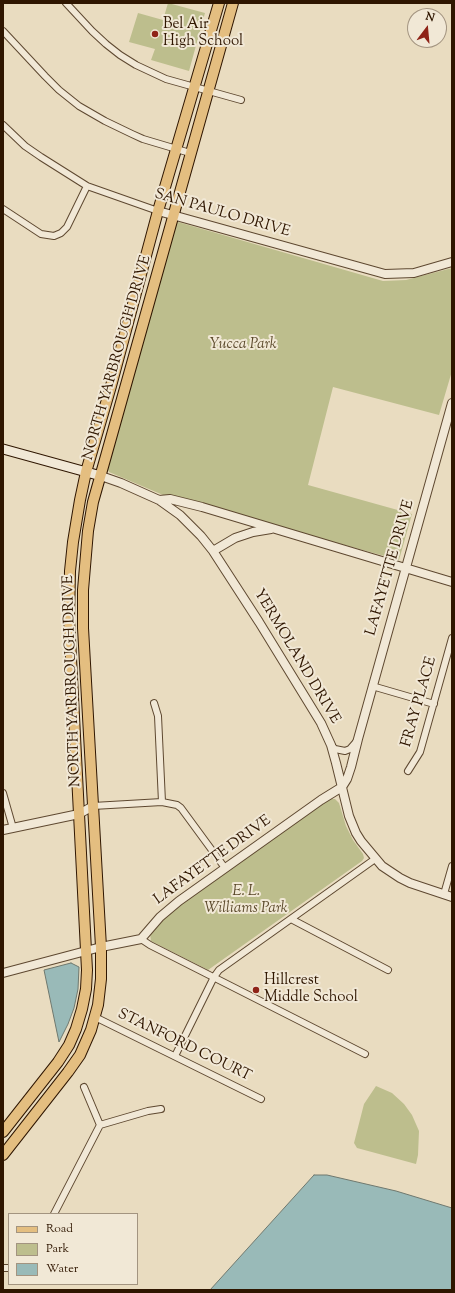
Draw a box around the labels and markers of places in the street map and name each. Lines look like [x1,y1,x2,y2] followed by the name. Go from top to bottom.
[163,16,243,51] place label: Bel Air High School
[150,29,160,39] marker: Bel Air High School
[264,972,358,1007] place label: Hillcrest Middle School
[251,985,261,995] marker: Hillcrest Middle School

